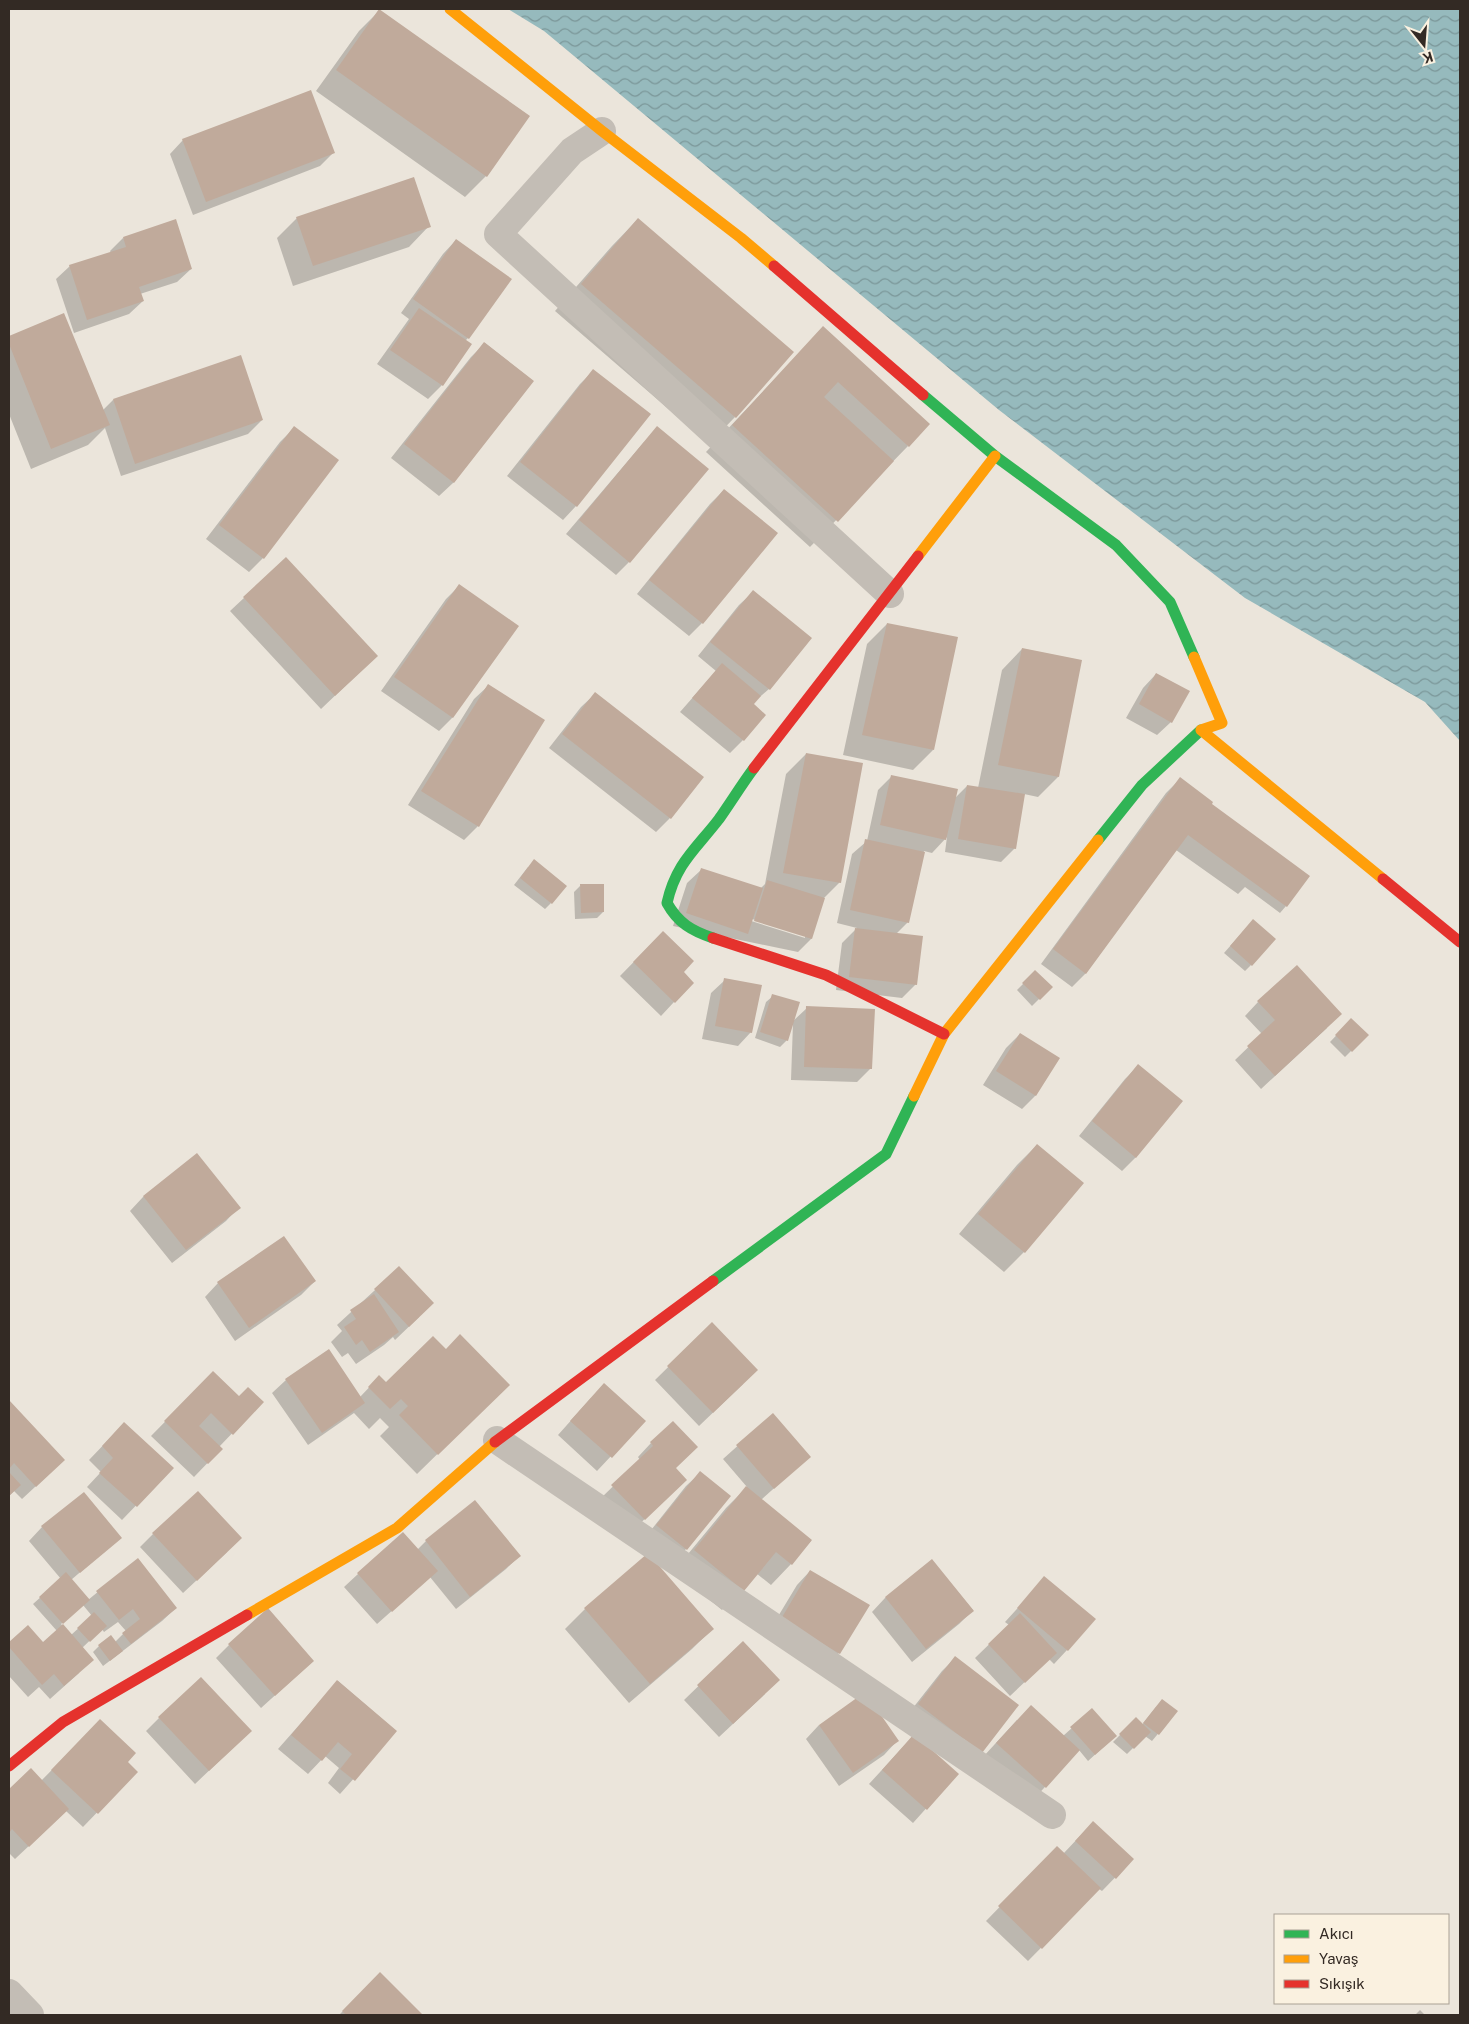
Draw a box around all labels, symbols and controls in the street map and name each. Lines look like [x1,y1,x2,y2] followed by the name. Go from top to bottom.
[1399,20,1449,70] north arrow
[1421,48,1435,67] text: K
[1274,1914,1449,2004] legend
[1319,1925,1353,1942] text: Akıcı
[1319,1950,1358,1967] text: Yavaş
[1319,1975,1365,1992] text: Sıkışık

